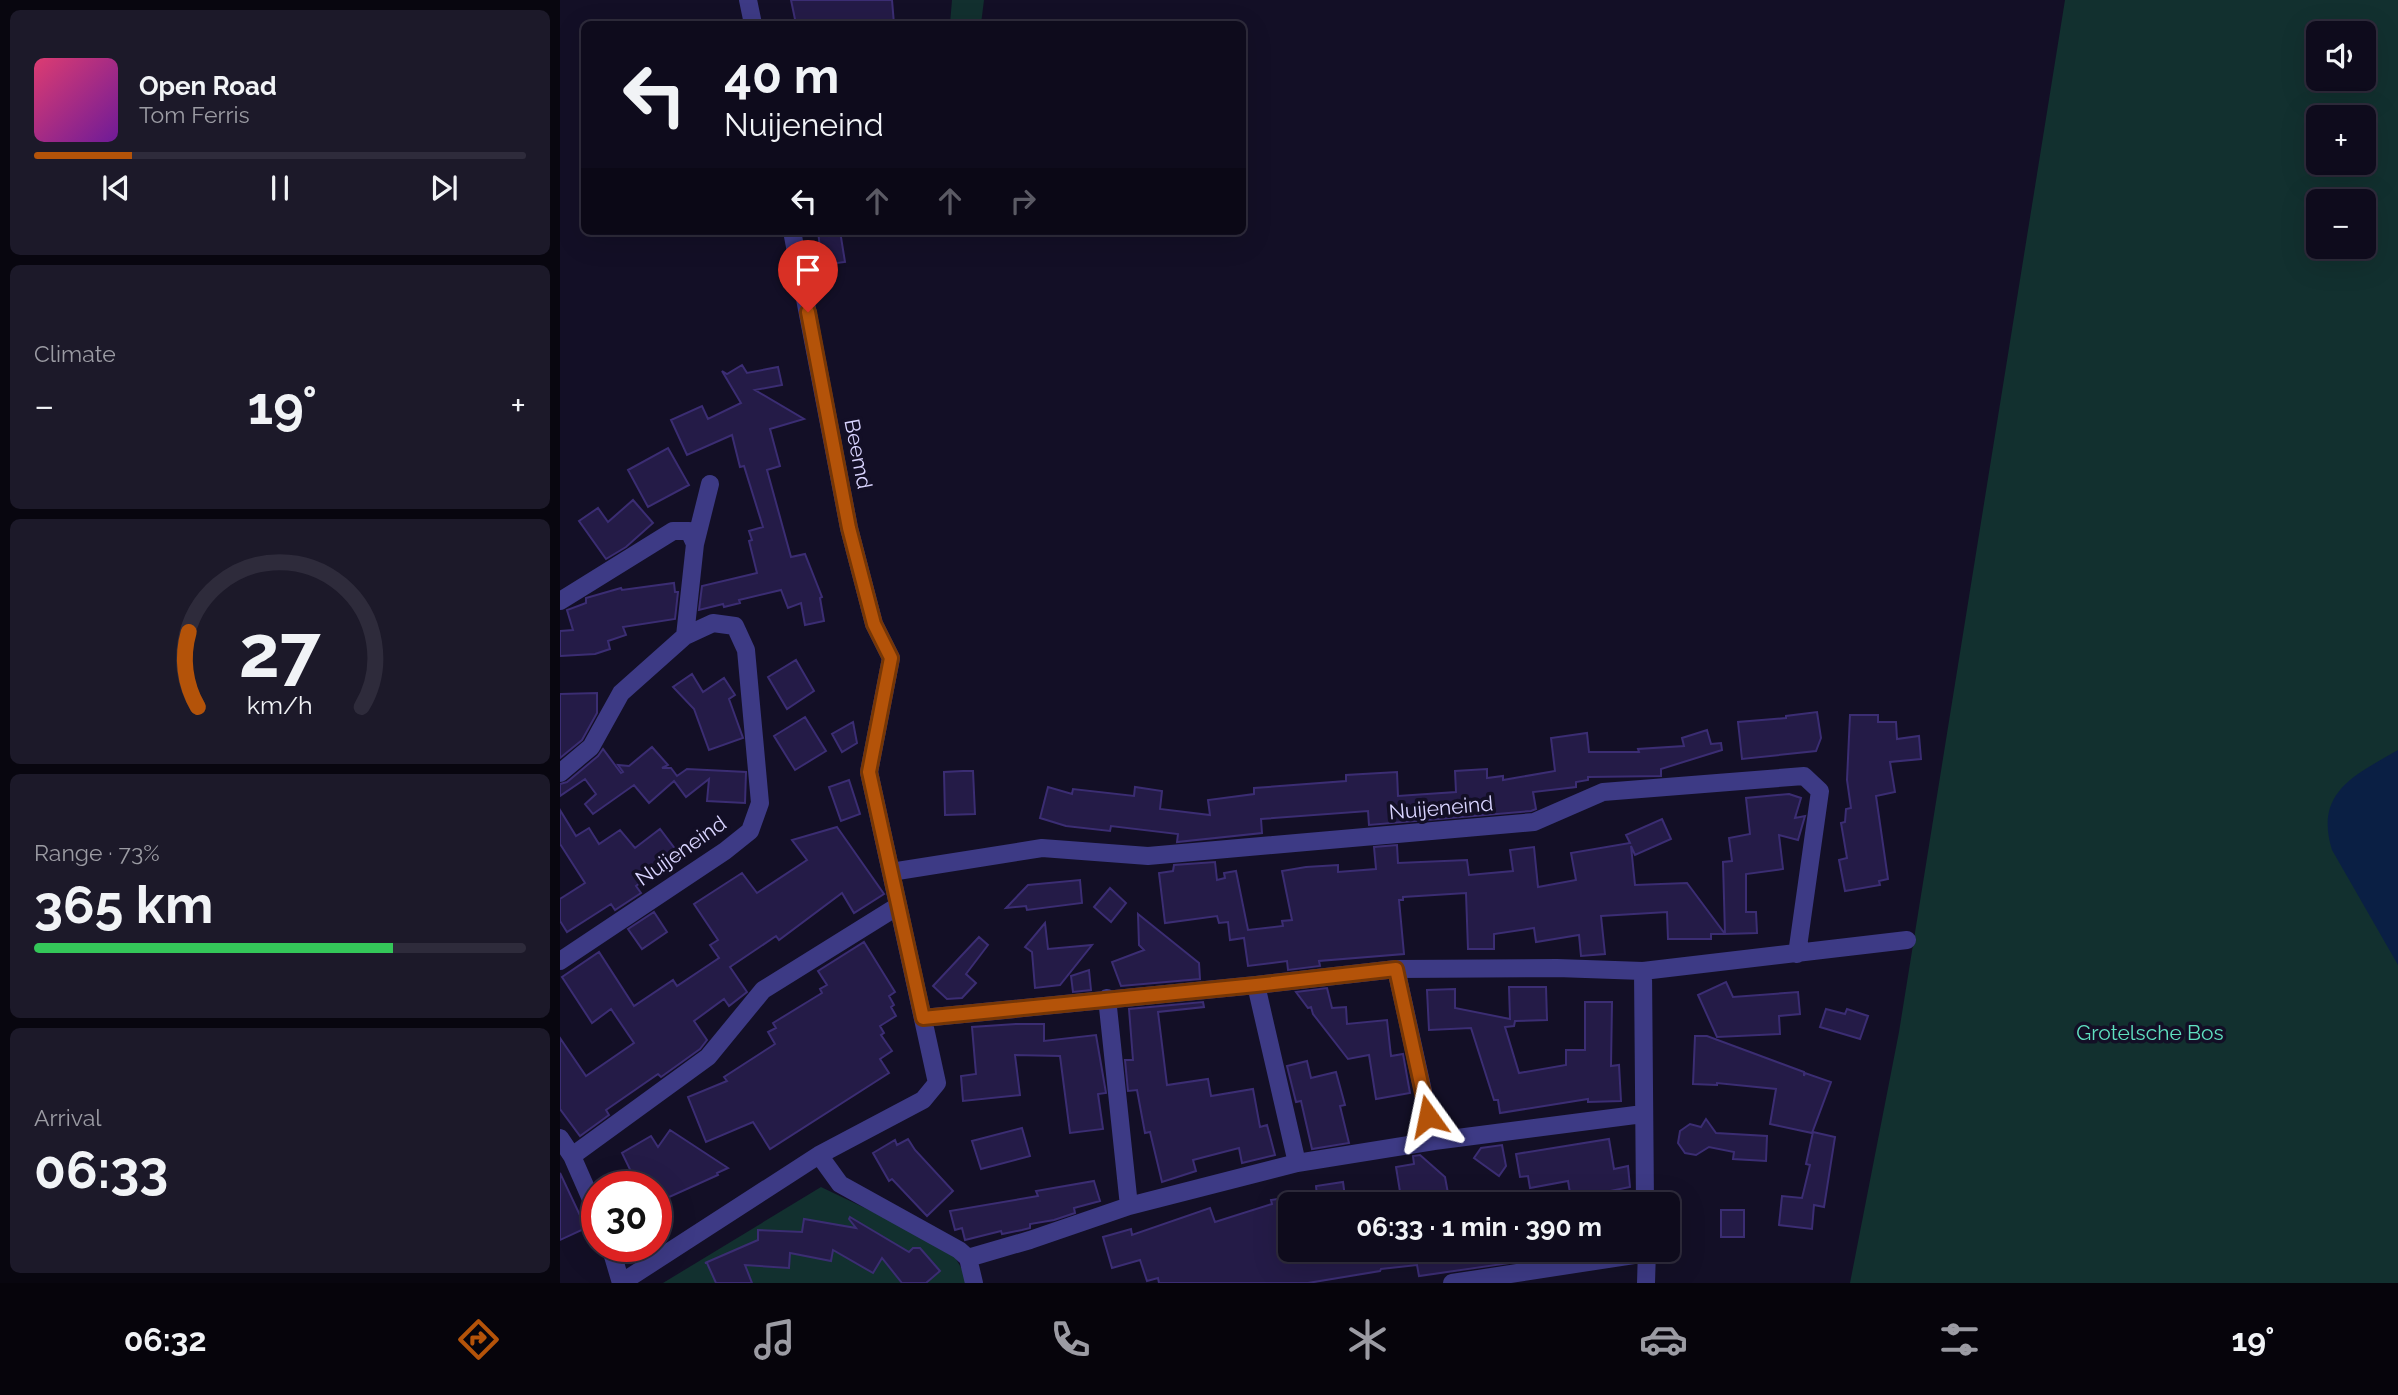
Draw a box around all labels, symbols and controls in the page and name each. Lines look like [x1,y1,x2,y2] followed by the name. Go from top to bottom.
[2306,21,2376,259] map controls
[2306,21,2376,91] button: sound
[724,47,839,104] text: 40 m
[609,49,700,140] icon: left
[139,71,277,101] text: Open Road
[139,101,250,128] text: Tom Ferris
[2306,105,2376,175] button: +
[724,106,884,143] text: Nuijeneind
[97,169,135,207] icon: previous
[261,169,299,207] icon: pause
[425,169,463,207] icon: next
[785,182,823,220] icon: left
[858,182,896,220] icon: ahead
[931,182,969,220] icon: ahead
[1004,182,1042,220] icon: right
[2306,189,2376,259] button: −
[778,240,838,312] pin
[789,251,827,289] icon: arrive
[34,340,116,367] text: Climate
[248,375,317,436] text: 19°
[34,383,54,428] text: −
[510,383,526,428] text: +
[839,417,878,491] street label: Beemd
[239,610,321,695] text: 27
[247,690,313,720] text: km/h
[1388,790,1494,825] street label: Nuijeneind
[631,810,731,891] street label: Nuijeneind
[34,839,160,866] text: Range · 73%
[34,874,213,935] text: 365 km
[2076,1020,2224,1045] park label: Grotelsche Bos
[1391,1079,1465,1153] position arrow
[34,1104,101,1131] text: Arrival
[34,1139,168,1200] text: 06:33
[581,1171,672,1262] speed limit sign: 30
[1356,1212,1602,1242] text: 06:33 · 1 min · 390 m
[454,1315,503,1364] icon: directions
[750,1315,799,1364] icon: music
[1046,1315,1095,1364] icon: phone
[1343,1315,1392,1364] icon: climate
[1639,1315,1688,1364] icon: car
[1935,1315,1984,1364] icon: filters
[124,1321,207,1358] text: 06:32
[2231,1321,2274,1358] text: 19°

